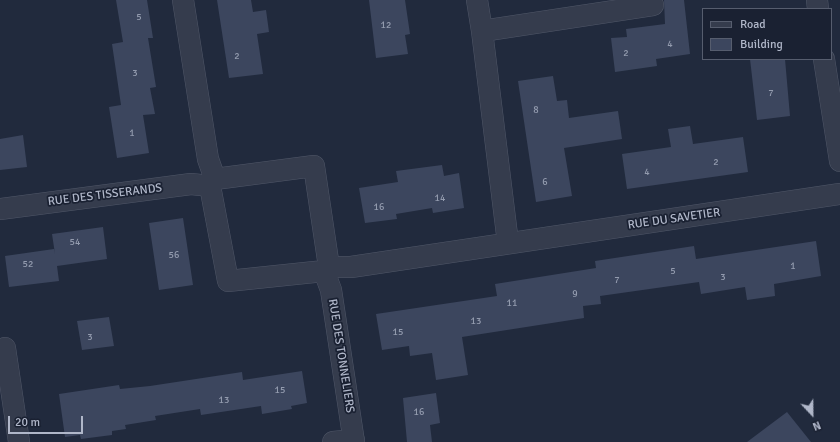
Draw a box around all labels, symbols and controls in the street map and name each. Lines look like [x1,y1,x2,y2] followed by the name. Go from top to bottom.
[702,8,832,60] legend
[136,11,142,23] house number: 5
[740,17,766,32] text: Road
[381,19,391,31] house number: 12
[740,37,783,52] text: Building
[667,38,673,50] house number: 4
[623,47,629,59] house number: 2
[234,50,240,62] house number: 2
[132,67,138,79] house number: 3
[768,87,774,99] house number: 7
[533,104,539,116] house number: 8
[129,127,135,139] house number: 1
[713,156,719,168] house number: 2
[644,166,650,178] house number: 4
[542,176,548,188] house number: 6
[47,181,163,209] street label: RUE DES TISSERANDS
[435,192,445,204] house number: 14
[374,201,384,213] house number: 16
[627,205,721,233] street label: RUE DU SAVETIER
[70,236,80,248] house number: 54
[169,249,179,261] house number: 56
[23,258,33,270] house number: 52
[790,260,796,272] house number: 1
[670,265,676,277] house number: 5
[720,271,726,283] house number: 3
[614,274,620,286] house number: 7
[572,288,578,300] house number: 9
[507,297,517,309] house number: 11
[325,298,357,414] street label: RUE DES TONNELIERS
[471,315,481,327] house number: 13
[393,326,403,338] house number: 15
[87,331,93,343] house number: 3
[275,384,285,396] house number: 15
[219,394,229,406] house number: 13
[792,394,832,434] north arrow
[414,406,424,418] house number: 16
[10,408,85,434] scale bar
[15,415,40,430] text: 20 m
[811,418,823,433] text: N

